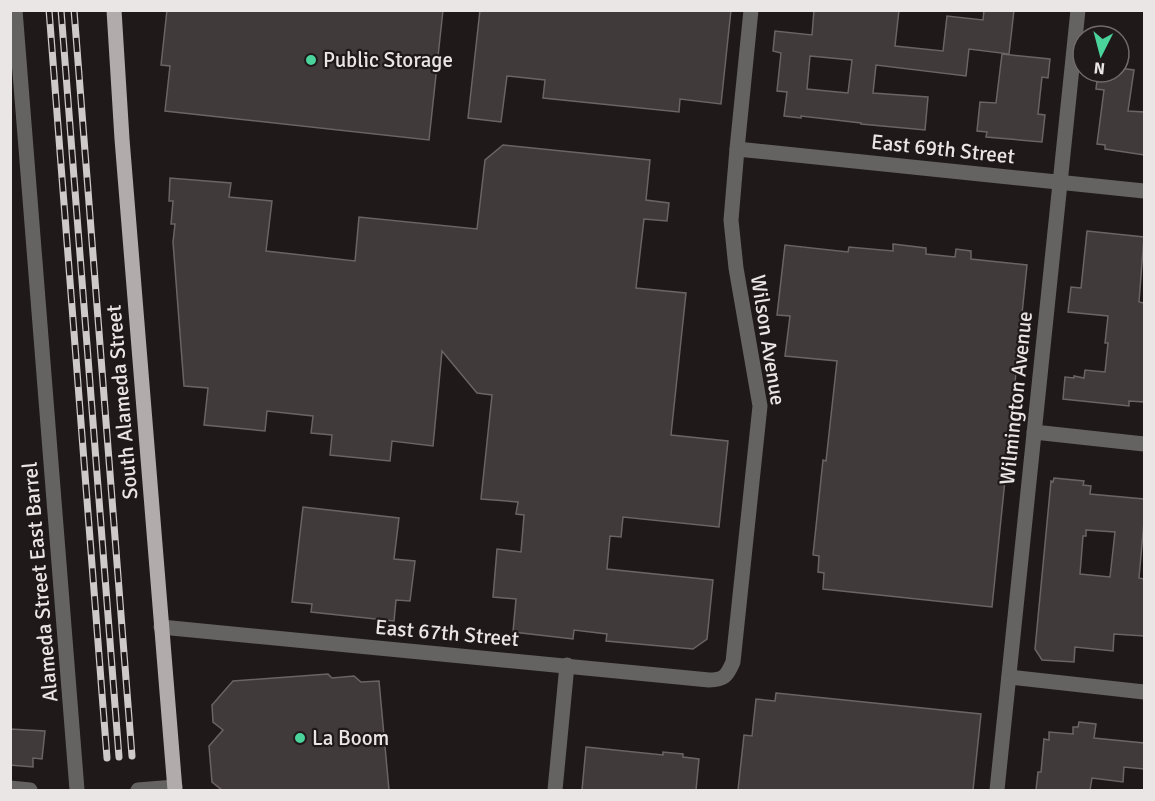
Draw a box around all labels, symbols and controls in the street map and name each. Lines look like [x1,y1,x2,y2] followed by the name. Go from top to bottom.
[1071,24,1131,84] north arrow
[323,47,453,73] place label: Public Storage
[304,53,318,67] marker: Public Storage
[1093,57,1106,78] text: N
[870,129,1016,169] street label: East 69th Street
[745,273,791,407] street label: Wilson Avenue
[101,304,143,500] street label: South Alameda Street
[994,310,1038,486] street label: Wilmington Avenue
[17,461,63,703] street label: Alameda Street East Barrel
[374,614,520,652] street label: East 67th Street
[312,725,389,751] place label: La Boom
[293,731,307,745] marker: La Boom

